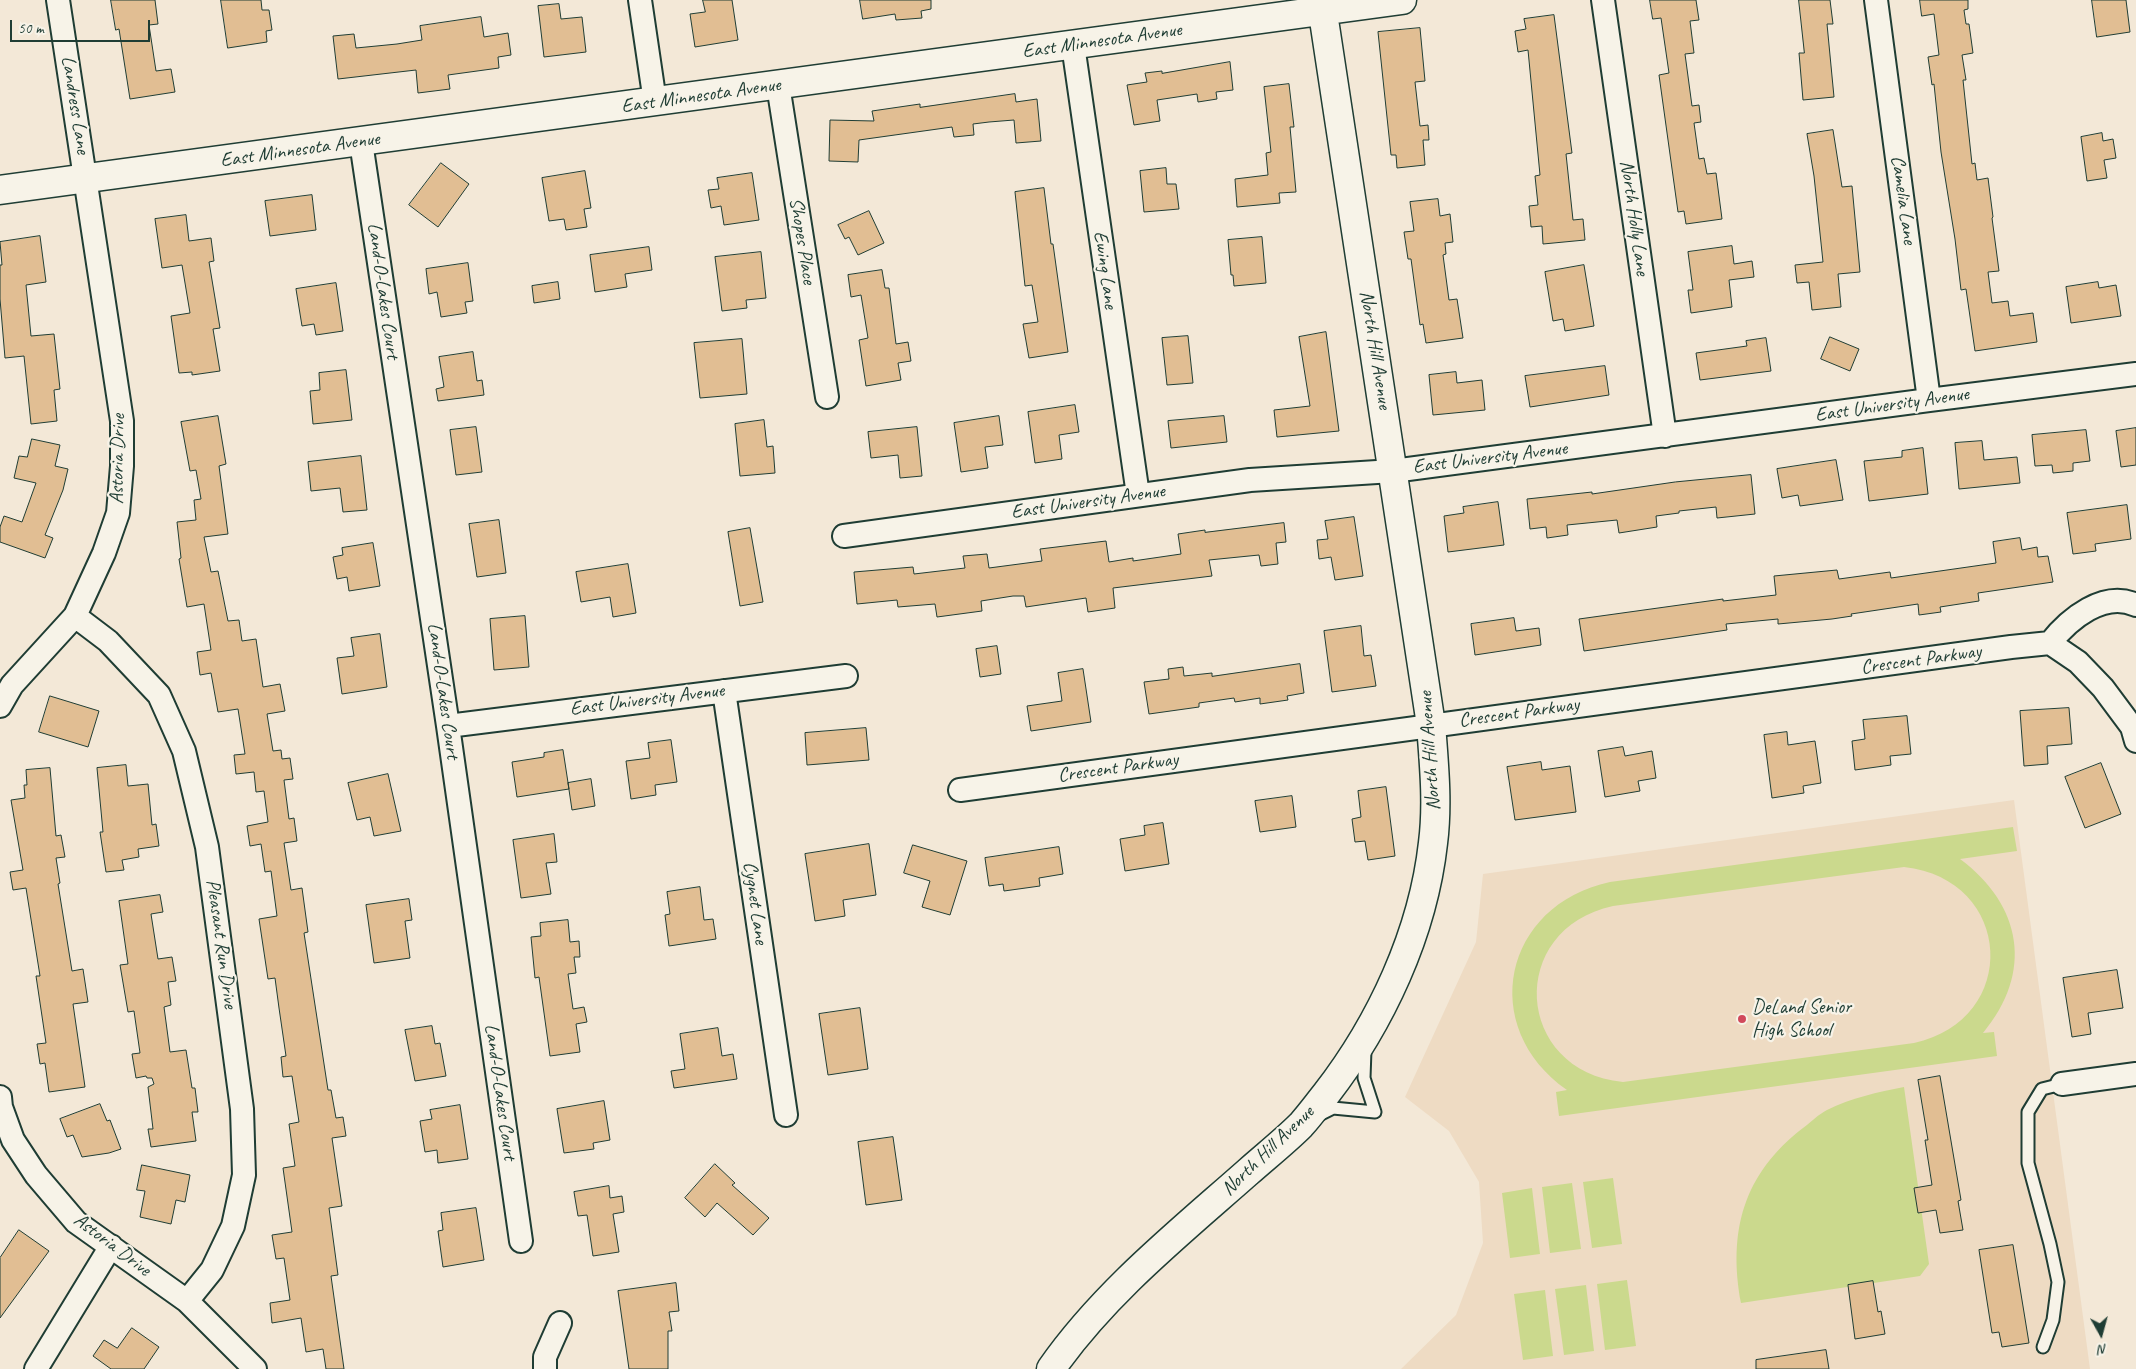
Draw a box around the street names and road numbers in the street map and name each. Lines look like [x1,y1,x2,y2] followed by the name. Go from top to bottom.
[1021,18,1183,64] street label: East Minnesota Avenue
[55,54,95,156] street label: Landress Lane
[620,73,782,119] street label: East Minnesota Avenue
[219,127,381,173] street label: East Minnesota Avenue
[1885,154,1921,246] street label: Camelia Lane
[1614,159,1654,277] street label: North Holly Lane
[783,196,821,286] street label: Shopes Place
[362,221,404,361] street label: Land-O-Lakes Court
[1088,230,1122,310] street label: Ewing Lane
[1354,289,1396,411] street label: North Hill Avenue
[1814,382,1970,428] street label: East University Avenue
[105,414,131,504] street label: Astoria Drive
[1412,437,1568,479] street label: East University Avenue
[1010,479,1166,525] street label: East University Avenue
[422,621,464,761] street label: Land-O-Lakes Court
[1859,640,1983,680] street label: Crescent Parkway
[569,679,725,721] street label: East University Avenue
[1414,691,1446,811] street label: North Hill Avenue
[1457,693,1581,733] street label: Crescent Parkway
[1056,748,1180,788] street label: Crescent Parkway
[737,860,773,946] street label: Cygnet Lane
[200,878,242,1010] street label: Pleasant Run Drive
[479,1022,521,1162] street label: Land-O-Lakes Court
[1217,1101,1319,1201] street label: North Hill Avenue
[69,1208,155,1282] street label: Astoria Drive

